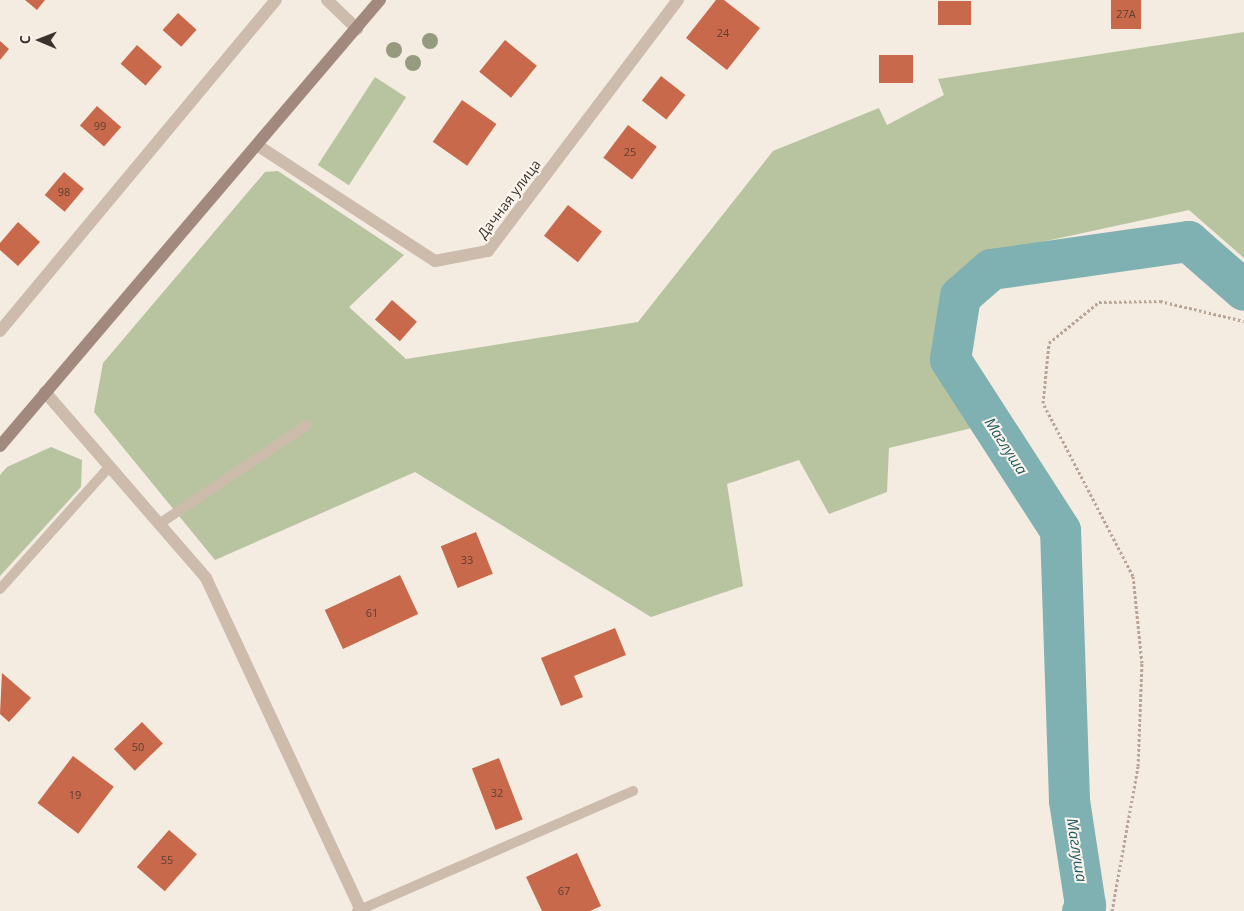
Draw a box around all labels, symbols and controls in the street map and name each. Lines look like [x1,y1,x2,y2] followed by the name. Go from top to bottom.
[1116,7,1136,21] house number: 27А
[15,15,65,65] north arrow
[717,26,729,40] house number: 24
[15,35,34,44] text: С
[94,119,106,133] house number: 99
[624,145,636,159] house number: 25
[474,156,544,242] street label: Дачная улица
[58,185,70,199] house number: 98
[981,414,1031,478] water label: Маглуша
[461,553,473,567] house number: 33
[366,606,378,620] house number: 61
[132,740,144,754] house number: 50
[491,786,503,800] house number: 32
[69,788,81,802] house number: 19
[1063,817,1091,883] water label: Маглуша
[161,853,173,867] house number: 55
[558,884,570,898] house number: 67

